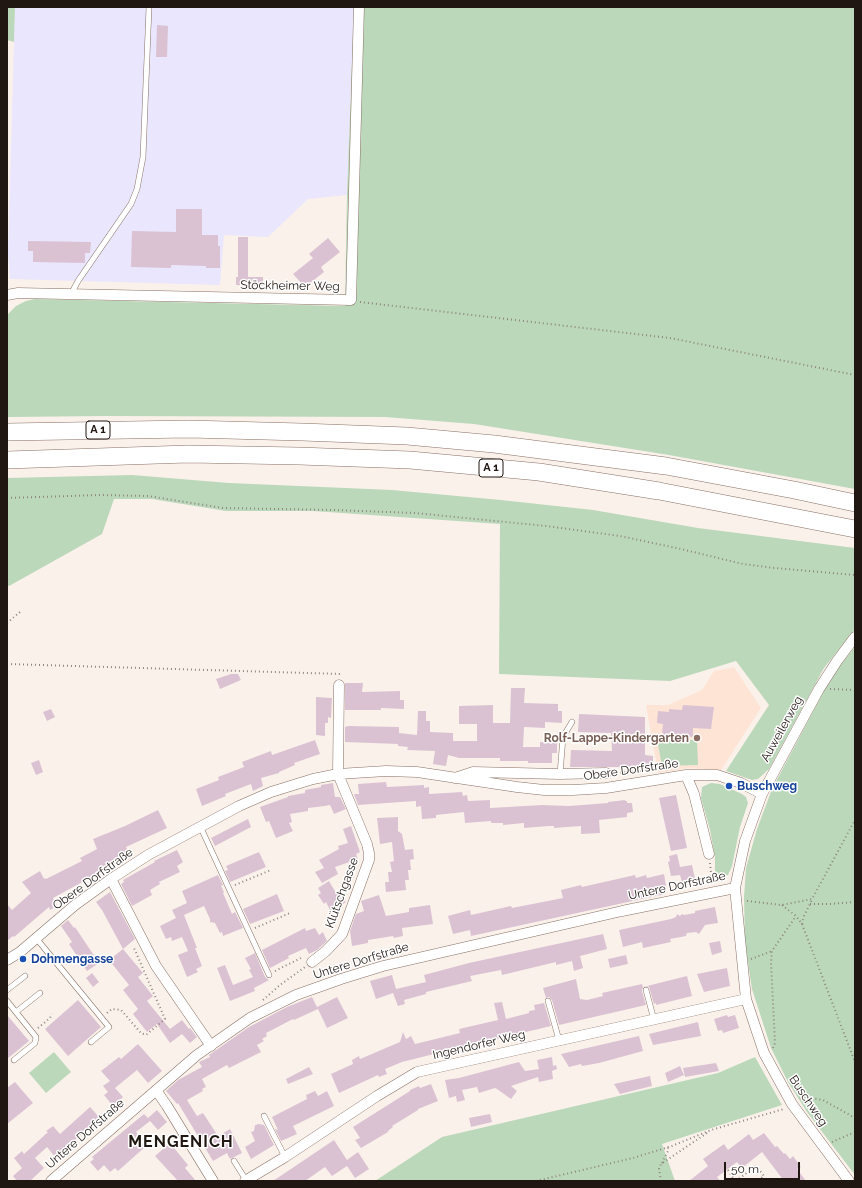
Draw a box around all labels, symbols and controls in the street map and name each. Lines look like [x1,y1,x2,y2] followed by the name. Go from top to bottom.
[240,278,340,294] street label: Stöckheimer Weg
[86,421,110,439] road number: A 1
[479,459,503,477] road number: A 1
[758,694,806,764] street label: Auweilerweg
[544,731,689,745] place label: Rolf-Lappe-Kindergarten
[692,733,702,743] marker: Rolf-Lappe-Kindergarten
[583,756,679,784] street label: Obere Dorfstraße
[737,779,797,793] place label: Buschweg
[724,781,734,791] marker: Buschweg
[50,845,136,913] street label: Obere Dorfstraße
[323,856,361,930] street label: Klütschgasse
[627,869,727,903] street label: Untere Dorfstraße
[312,940,410,982] street label: Untere Dorfstraße
[31,952,113,966] place label: Dohmengasse
[18,954,28,964] marker: Dohmengasse
[431,1027,527,1063] street label: Ingendorfer Weg
[786,1073,830,1129] street label: Buschweg
[43,1096,127,1172] street label: Untere Dorfstraße
[128,1132,234,1152] district label: MENGENICH
[726,1154,802,1180] scale bar
[731,1162,759,1176] text: 50 m

